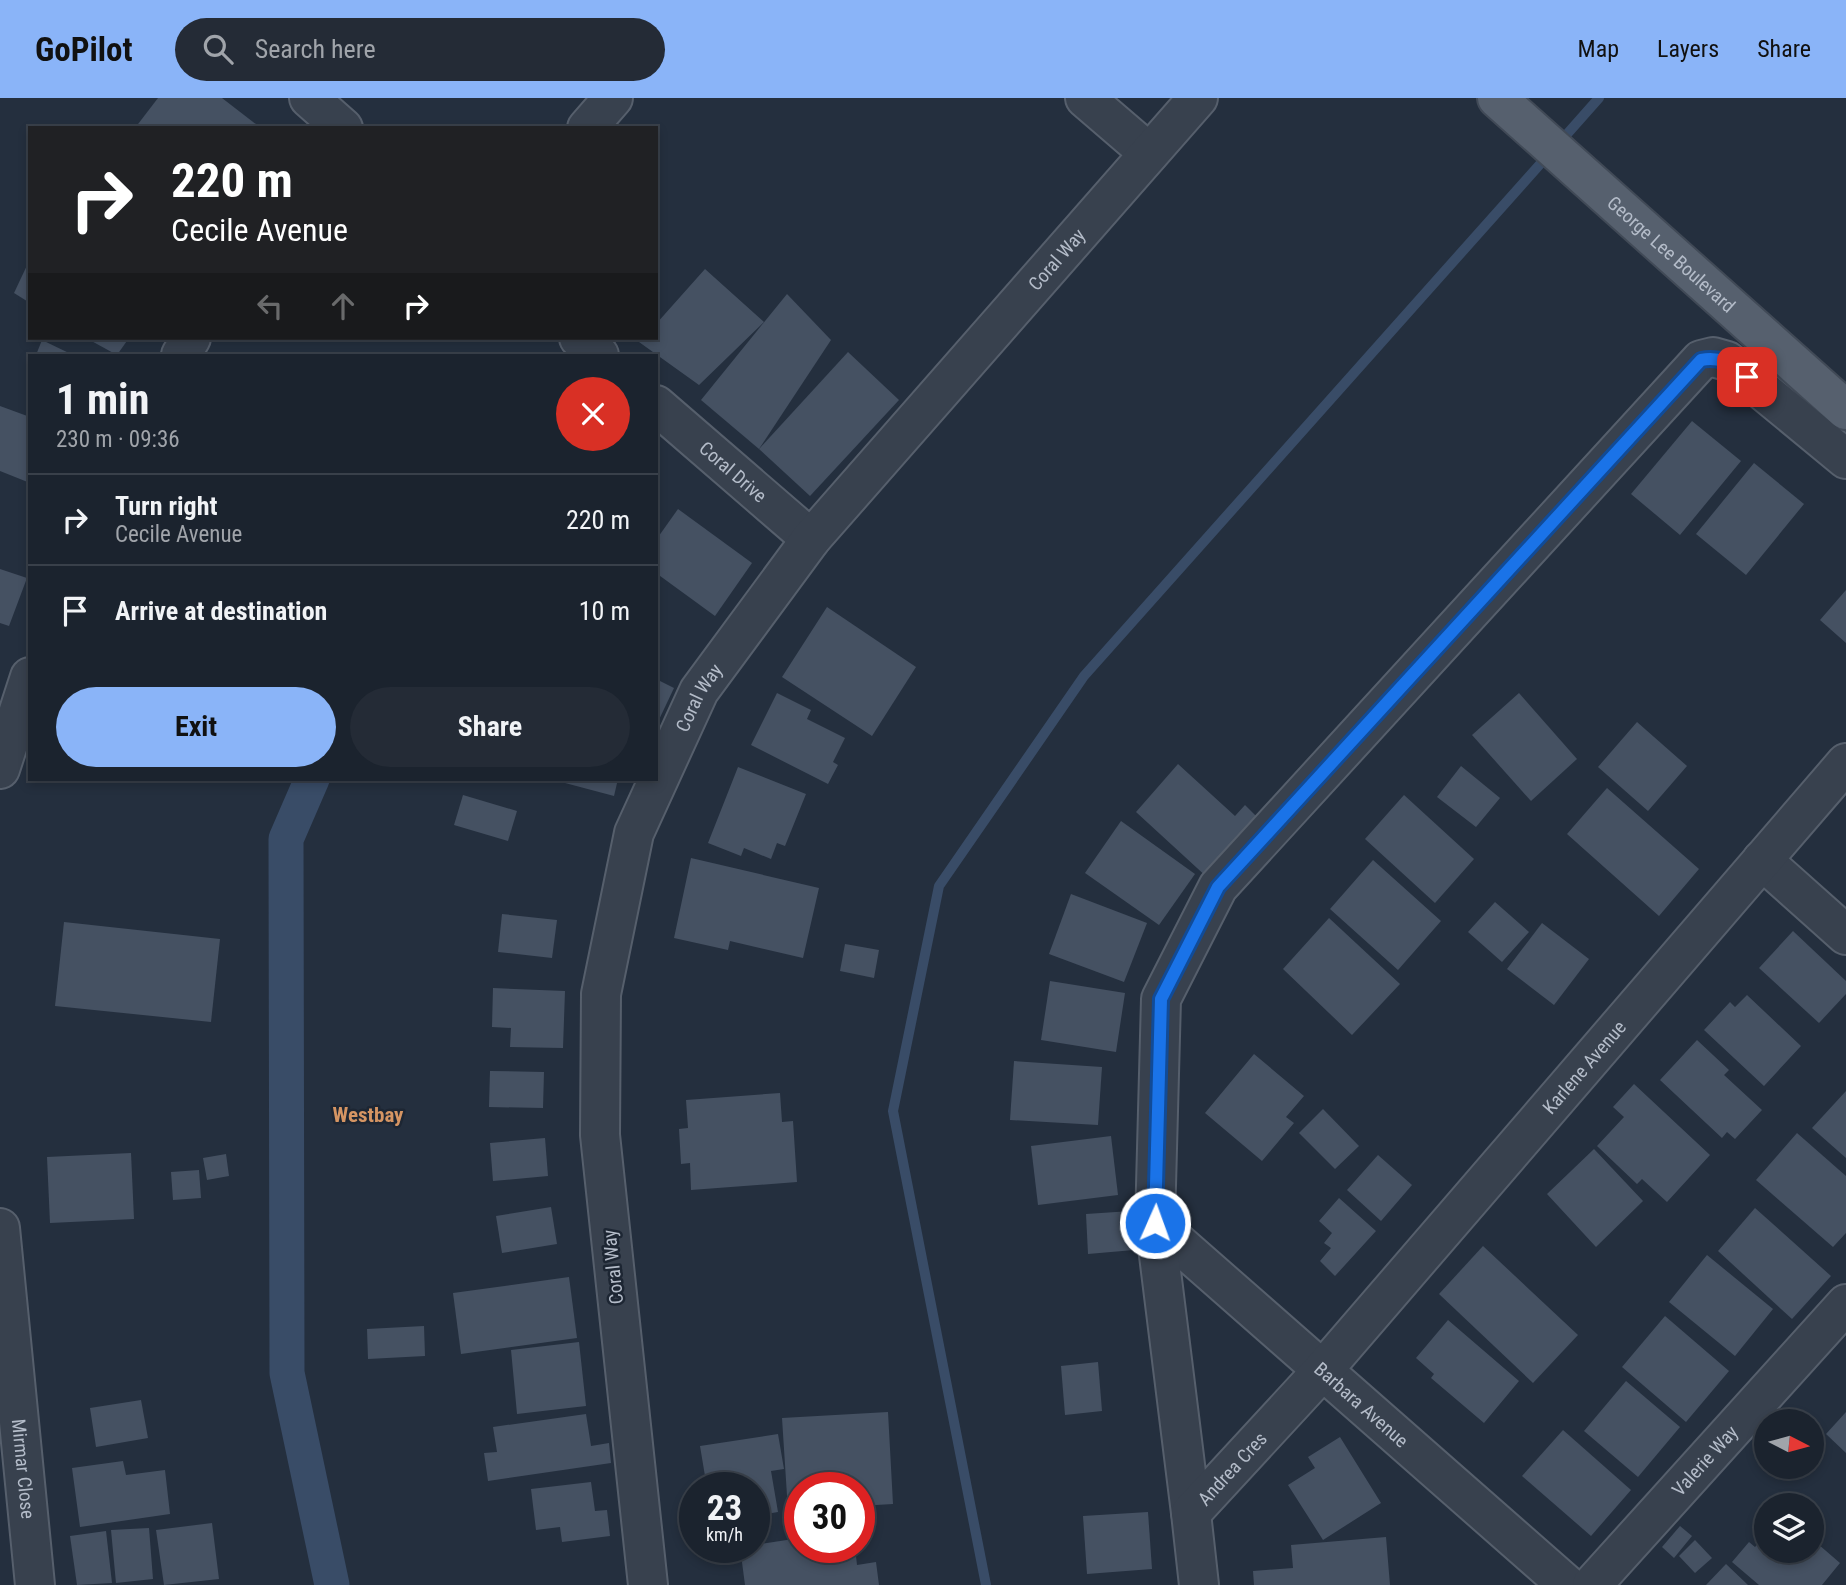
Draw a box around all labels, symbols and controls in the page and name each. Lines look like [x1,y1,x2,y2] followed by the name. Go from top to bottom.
[175,18,665,81] search box
[35,30,133,69] text: GoPilot
[199,30,237,68] icon: search
[255,34,376,64] text: Search here
[1578,35,1619,63] text: Map
[1657,35,1719,63] text: Layers
[1757,35,1811,63] text: Share
[171,152,293,209] text: 220 m
[56,154,147,245] icon: right
[1603,191,1740,317] street label: George Lee Boulevard
[171,211,348,249] text: Cecile Avenue
[1023,224,1090,295] street label: Coral Way
[251,287,289,325] icon: left
[324,287,362,325] icon: ahead
[397,287,435,325] icon: right
[1717,347,1777,407] pin
[1728,358,1766,396] icon: arrive
[56,375,149,424] text: 1 min
[556,377,630,451] button: close
[56,426,180,453] text: 230 m · 09:36
[695,436,772,507] street label: Coral Drive
[115,491,217,521] text: Turn right
[56,501,94,539] icon: right
[566,505,630,535] text: 220 m
[115,521,242,548] text: Cecile Avenue
[56,592,94,630] icon: arrive
[115,596,327,626] text: Arrive at destination
[579,596,630,626] text: 10 m
[670,659,727,735] street label: Coral Way
[56,687,336,767] button: Exit
[350,687,630,767] button: Share
[1538,1016,1631,1118] street label: Karlene Avenue
[333,1103,404,1127] district label: Westbay
[1118,1186,1192,1260] position arrow
[598,1229,628,1305] street label: Coral Way
[1310,1357,1413,1452] street label: Barbara Avenue
[1754,1409,1824,1479] north arrow
[1754,1409,1824,1563] map controls
[7,1418,40,1520] street label: Mirmar Close
[1667,1420,1742,1500] street label: Valerie Way
[1193,1427,1272,1510] street label: Andrea Cres
[784,1472,875,1563] speed limit sign: 30
[707,1488,742,1529] text: 23
[1754,1493,1824,1563] button: layers
[706,1524,743,1545] text: km/h

